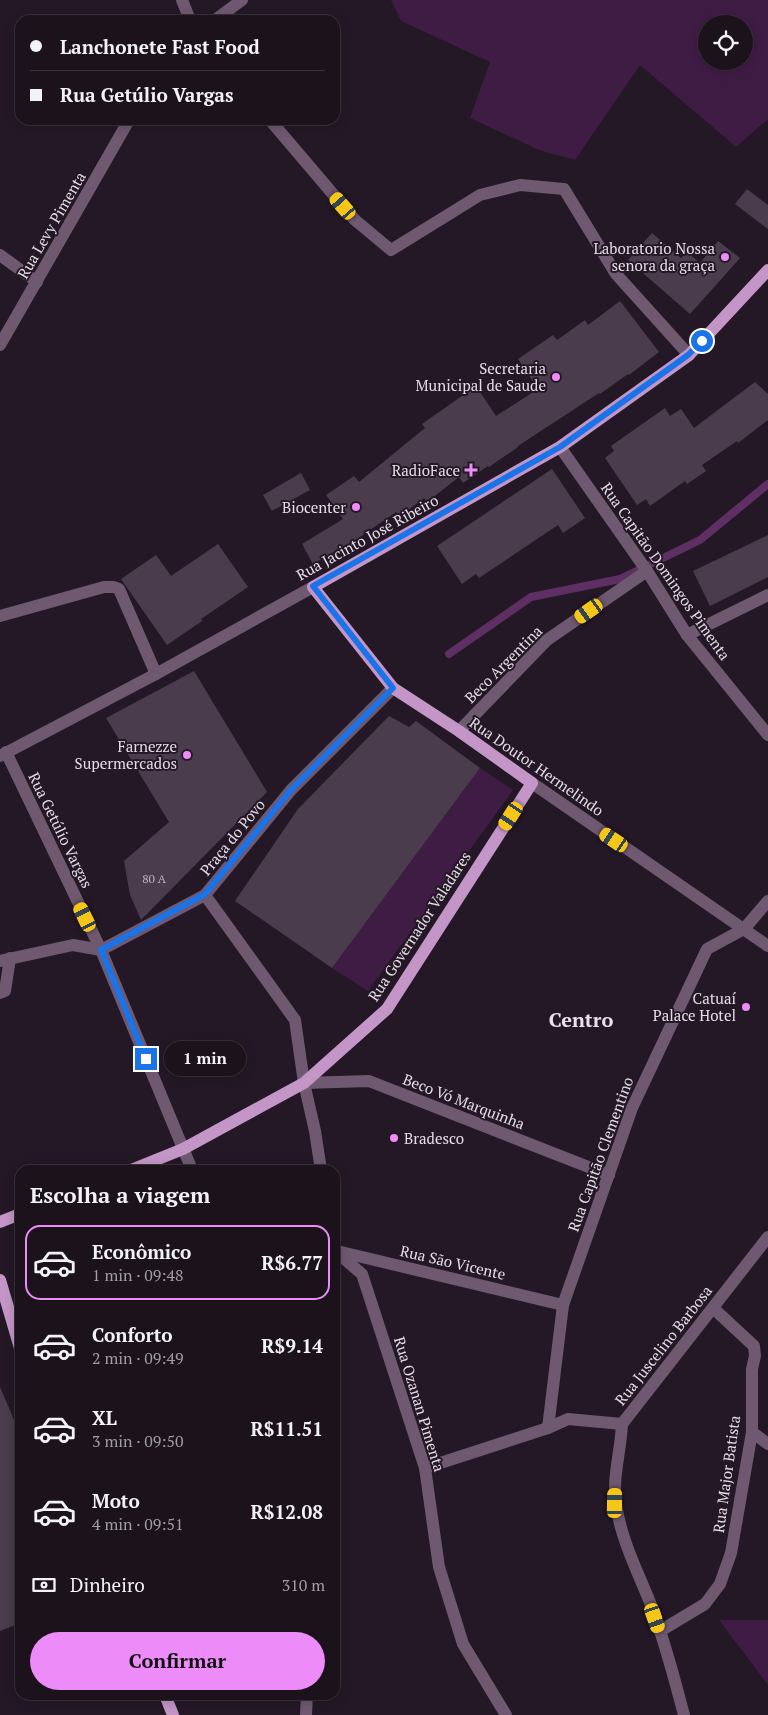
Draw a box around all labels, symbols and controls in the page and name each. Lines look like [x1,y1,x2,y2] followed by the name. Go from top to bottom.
[698,15,753,70] map controls
[698,15,753,70] button: locate
[60,34,260,59] text: Lanchonete Fast Food
[60,82,234,107] text: Rua Getúlio Vargas
[12,168,90,282] street label: Rua Levy Pimenta
[327,190,358,222] car
[593,238,715,275] place label: Laboratorio Nossa senora da graça
[719,251,731,263] marker: Laboratorio Nossa senora da graça
[691,330,713,352] route start
[416,358,546,395] place label: Secretaria Municipal de Saude
[550,371,562,383] marker: Secretaria Municipal de Saude
[392,460,460,480] place label: RadioFace
[464,463,478,477] marker: RadioFace
[597,478,735,664] street label: Rua Capitão Domingos Pimenta
[292,490,442,584] street label: Rua Jacinto José Ribeiro
[282,497,346,517] place label: Biocenter
[350,501,362,513] marker: Biocenter
[572,596,605,626] car
[460,621,546,707] street label: Beco Argentina
[466,712,608,820] street label: Rua Doutor Hermelindo
[75,736,177,773] place label: Farnezze Supermercados
[181,749,193,761] marker: Farnezze Supermercados
[24,769,98,891] street label: Rua Getúlio Vargas
[195,795,269,879] street label: Praça do Povo
[496,799,525,833] car
[597,825,630,855] car
[363,847,475,1005] street label: Rua Governador Valadares
[142,871,167,886] house number: 80 A
[71,900,98,934] car
[653,988,736,1025] place label: Catuaí Palace Hotel
[740,1001,752,1013] marker: Catuaí Palace Hotel
[549,1006,613,1033] district label: Centro
[164,1042,246,1076] callout: 1 min
[183,1047,227,1069] text: 1 min
[135,1048,157,1070] route end
[400,1069,528,1134] street label: Beco Vó Marquinha
[563,1074,637,1234] street label: Rua Capitão Clementino
[404,1128,464,1148] place label: Bradesco
[388,1132,400,1144] marker: Bradesco
[30,1180,210,1209] text: Escolha a viagem
[92,1239,191,1264] text: Econômico
[32,1240,77,1285] icon: car
[398,1240,508,1284] street label: Rua São Vicente
[261,1250,323,1275] text: R$6.77
[92,1264,184,1286] text: 1 min · 09:48
[610,1281,716,1409] street label: Rua Juscelino Barbosa
[92,1322,173,1347] text: Conforto
[32,1323,77,1368] icon: car
[261,1333,323,1358] text: R$9.14
[390,1334,450,1474] street label: Rua Ozanan Pimenta
[92,1347,184,1369] text: 2 min · 09:49
[92,1405,117,1430] text: XL
[32,1406,77,1451] icon: car
[708,1414,744,1534] street label: Rua Major Batista
[250,1416,323,1441] text: R$11.51
[92,1430,184,1452] text: 3 min · 09:50
[92,1488,140,1513] text: Moto
[607,1488,622,1518] car
[32,1489,77,1534] icon: car
[250,1499,323,1524] text: R$12.08
[92,1513,184,1535] text: 4 min · 09:51
[30,1571,58,1599] icon: cash
[70,1572,145,1597] text: Dinheiro
[282,1574,325,1596] text: 310 m
[643,1601,666,1635] car
[30,1632,325,1690] button: Confirmar

